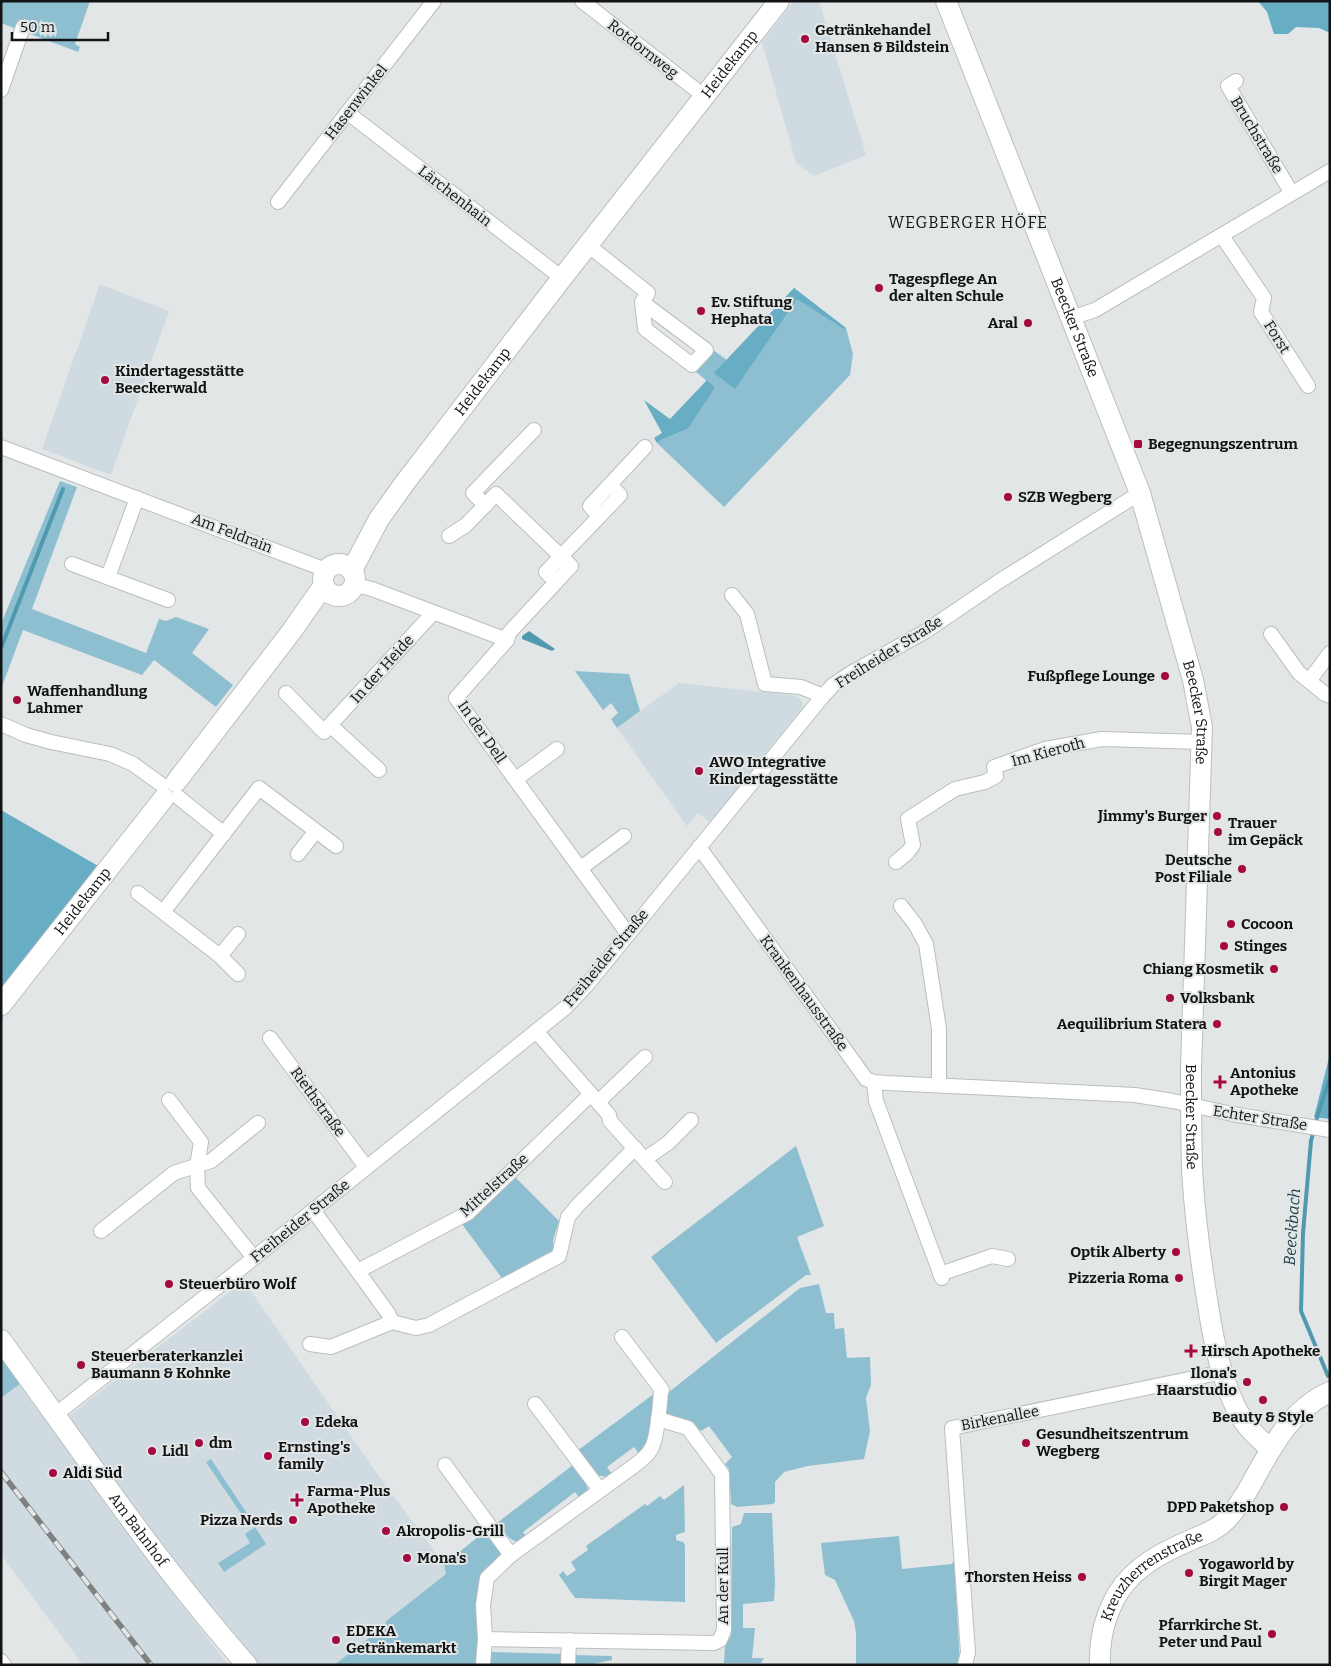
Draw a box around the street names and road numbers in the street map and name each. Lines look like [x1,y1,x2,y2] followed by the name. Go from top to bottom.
[604,16,682,82] street label: Rotdornweg
[697,27,762,102] street label: Heidekamp
[321,61,391,143] street label: Hasenwinkel
[1227,93,1287,177] street label: Bruchstraße
[415,162,496,231] street label: Lärchenhain
[1047,275,1103,380] street label: Beecker Straße
[1260,317,1294,357] street label: Forst
[451,344,515,419] street label: Heidekamp
[189,509,275,557] street label: Am Feldrain
[832,612,946,692] street label: Freiheider Straße
[347,631,417,707] street label: In der Heide
[1179,658,1211,765] street label: Beecker Straße
[454,697,510,767] street label: In der Dell
[1009,733,1087,770] street label: Im Kieroth
[51,864,115,939] street label: Heidekamp
[560,905,652,1011] street label: Freiheider Straße
[756,932,852,1054] street label: Krankenhausstraße
[287,1064,349,1140] street label: Riethstraße
[1182,1064,1201,1170] street label: Beecker Straße
[1212,1102,1308,1134] street label: Echter Straße
[456,1150,532,1220] street label: Mittelstraße
[247,1176,353,1266] street label: Freiheider Straße
[959,1402,1041,1434] street label: Birkenallee
[105,1489,173,1571] street label: Am Bahnhof
[1097,1527,1206,1624] street label: Kreuzherrenstraße
[714,1547,732,1625] street label: An der Kull

